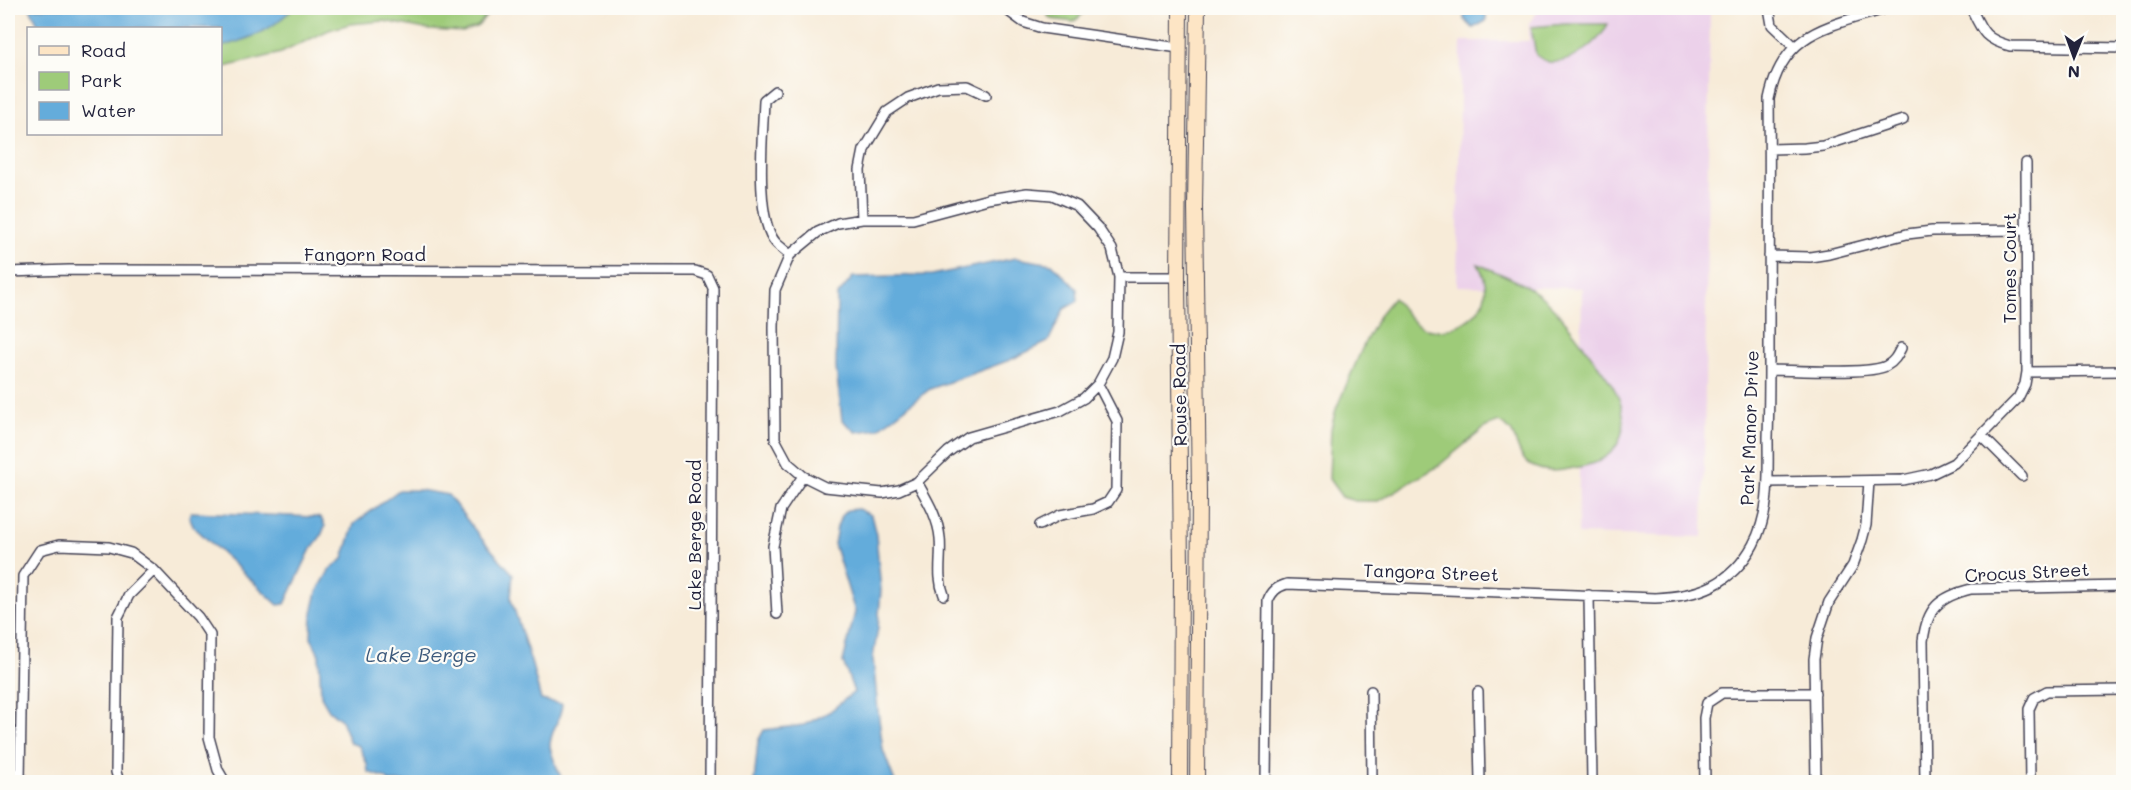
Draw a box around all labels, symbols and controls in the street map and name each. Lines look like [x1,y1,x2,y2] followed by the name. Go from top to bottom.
[27,27,222,135] legend
[2044,27,2104,87] north arrow
[81,38,126,62] text: Road
[2067,62,2080,83] text: N
[81,68,122,92] text: Park
[81,98,136,122] text: Water
[1997,212,2021,324] street label: Tomes Court
[304,242,426,266] street label: Fangorn Road
[1166,344,1192,446] street label: Rouse Road
[1734,350,1764,506] street label: Park Manor Drive
[682,460,706,610] street label: Lake Berge Road
[1964,557,2090,587] street label: Crocus Street
[1363,558,1499,586] street label: Tangora Street
[365,641,477,667] water label: Lake Berge

